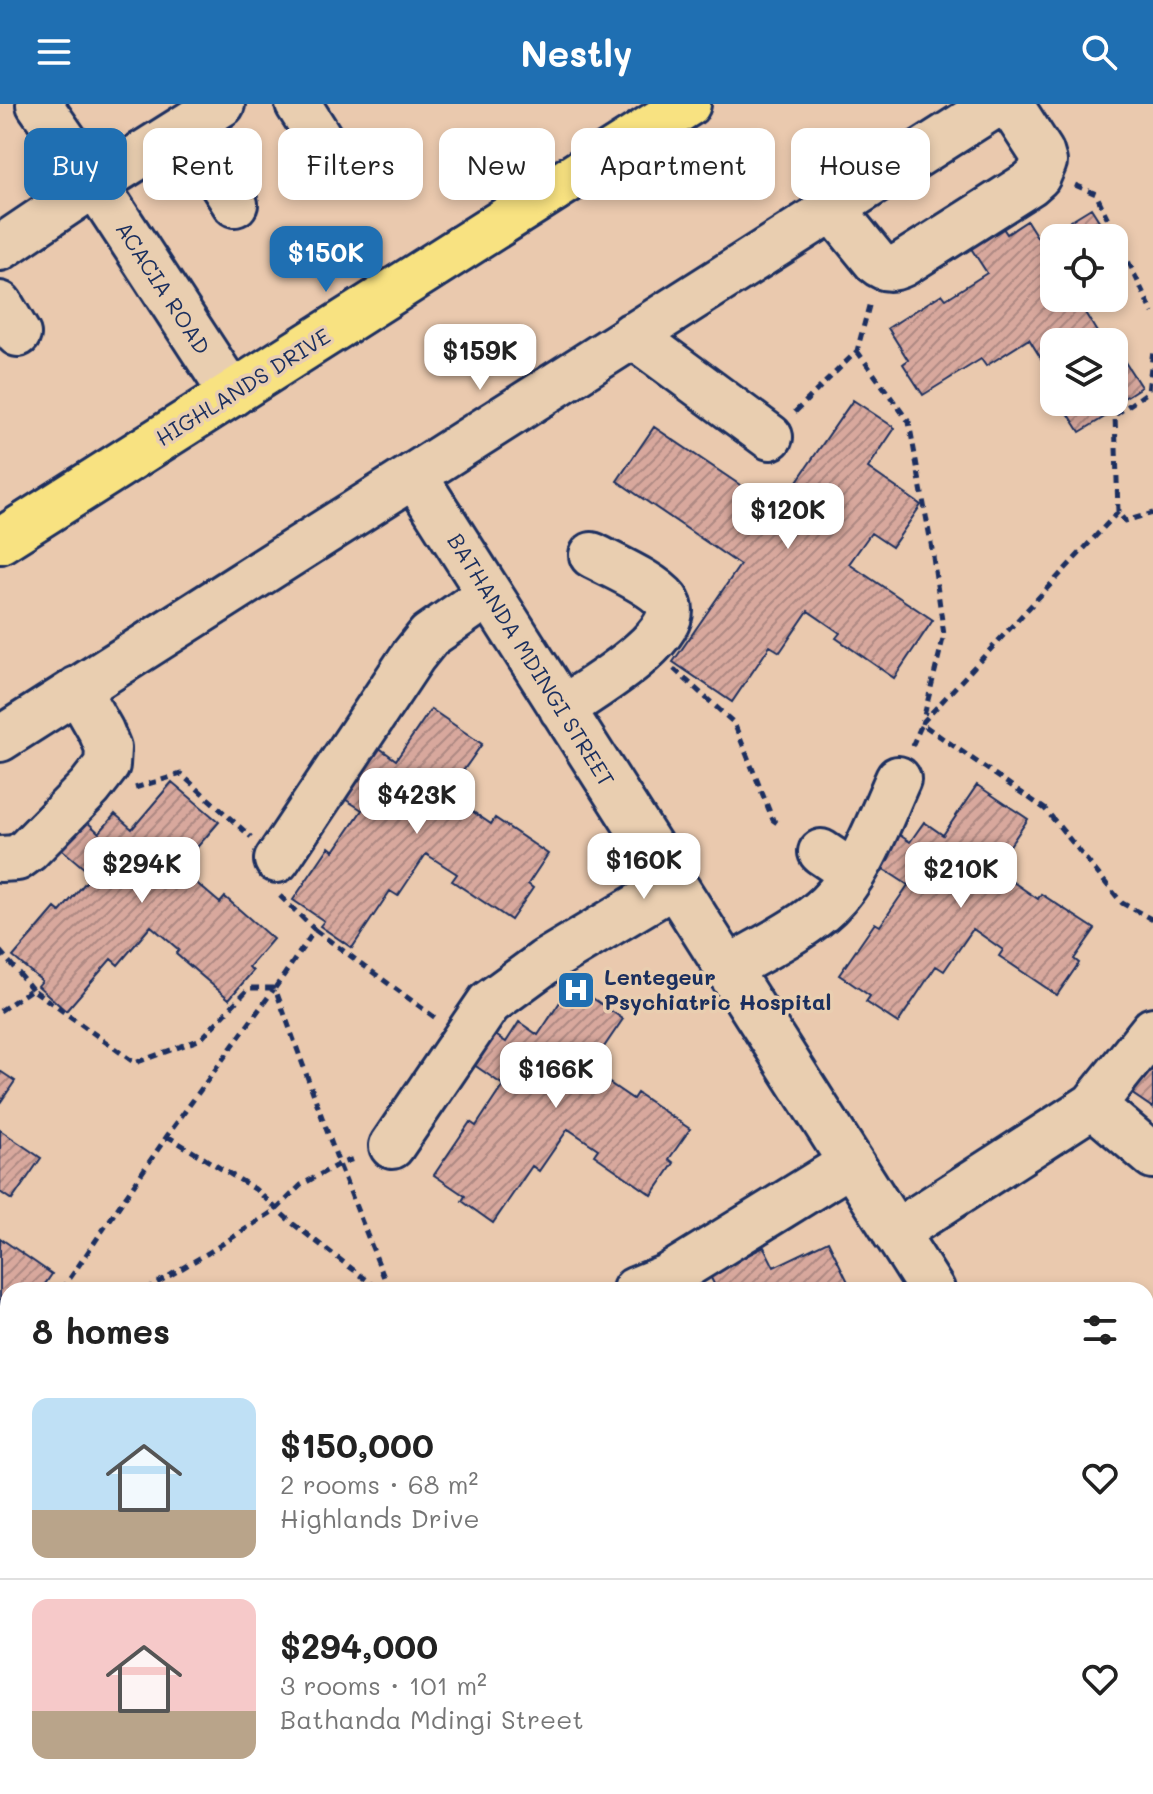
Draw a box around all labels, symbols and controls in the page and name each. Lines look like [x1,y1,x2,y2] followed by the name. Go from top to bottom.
[520,29,633,76] text: Nestly
[32,30,76,74] icon: menu
[1077,30,1121,74] icon: search
[24,128,127,200] chip: Buy
[143,128,262,200] chip: Rent
[278,128,423,200] chip: Filters
[439,128,555,200] chip: New
[571,128,775,200] chip: Apartment
[791,128,930,200] chip: House
[110,216,217,360] street label: ACACIA ROAD
[1040,224,1128,416] map controls
[1040,224,1128,312] button: locate
[270,226,382,294] pin: $150K
[288,235,364,269] text: $150K
[150,321,335,452] street label: HIGHLANDS DRIVE
[424,324,536,392] pin: $159K
[1040,328,1128,416] button: layers
[442,333,518,367] text: $159K
[732,483,844,551] pin: $120K
[750,492,826,526] text: $120K
[441,528,621,792] street label: BATHANDA MDINGI STREET
[361,768,473,836] pin: $423K
[377,777,457,811] text: $423K
[588,833,700,901] pin: $160K
[86,837,198,905] pin: $294K
[605,842,683,876] text: $160K
[905,842,1017,910] pin: $210K
[102,846,182,880] text: $294K
[923,851,999,885] text: $210K
[604,962,831,1016] place label: Lentegeur Psychiatric Hospital
[555,969,597,1011] hospital icon: Lentegeur Psychiatric Hospital
[500,1042,612,1110] pin: $166K
[518,1051,594,1085] text: $166K
[32,1308,170,1353] text: 8 homes
[1078,1308,1122,1352] icon: filters
[280,1422,434,1467] text: $150,000
[96,1430,192,1526] icon: home
[1078,1456,1122,1500] icon: heart
[280,1467,478,1501] text: 2 rooms · 68 m²
[280,1501,480,1535] text: Highlands Drive
[280,1623,438,1668] text: $294,000
[96,1631,192,1727] icon: home
[1078,1657,1122,1701] icon: heart
[280,1668,487,1702] text: 3 rooms · 101 m²
[280,1702,584,1736] text: Bathanda Mdingi Street

